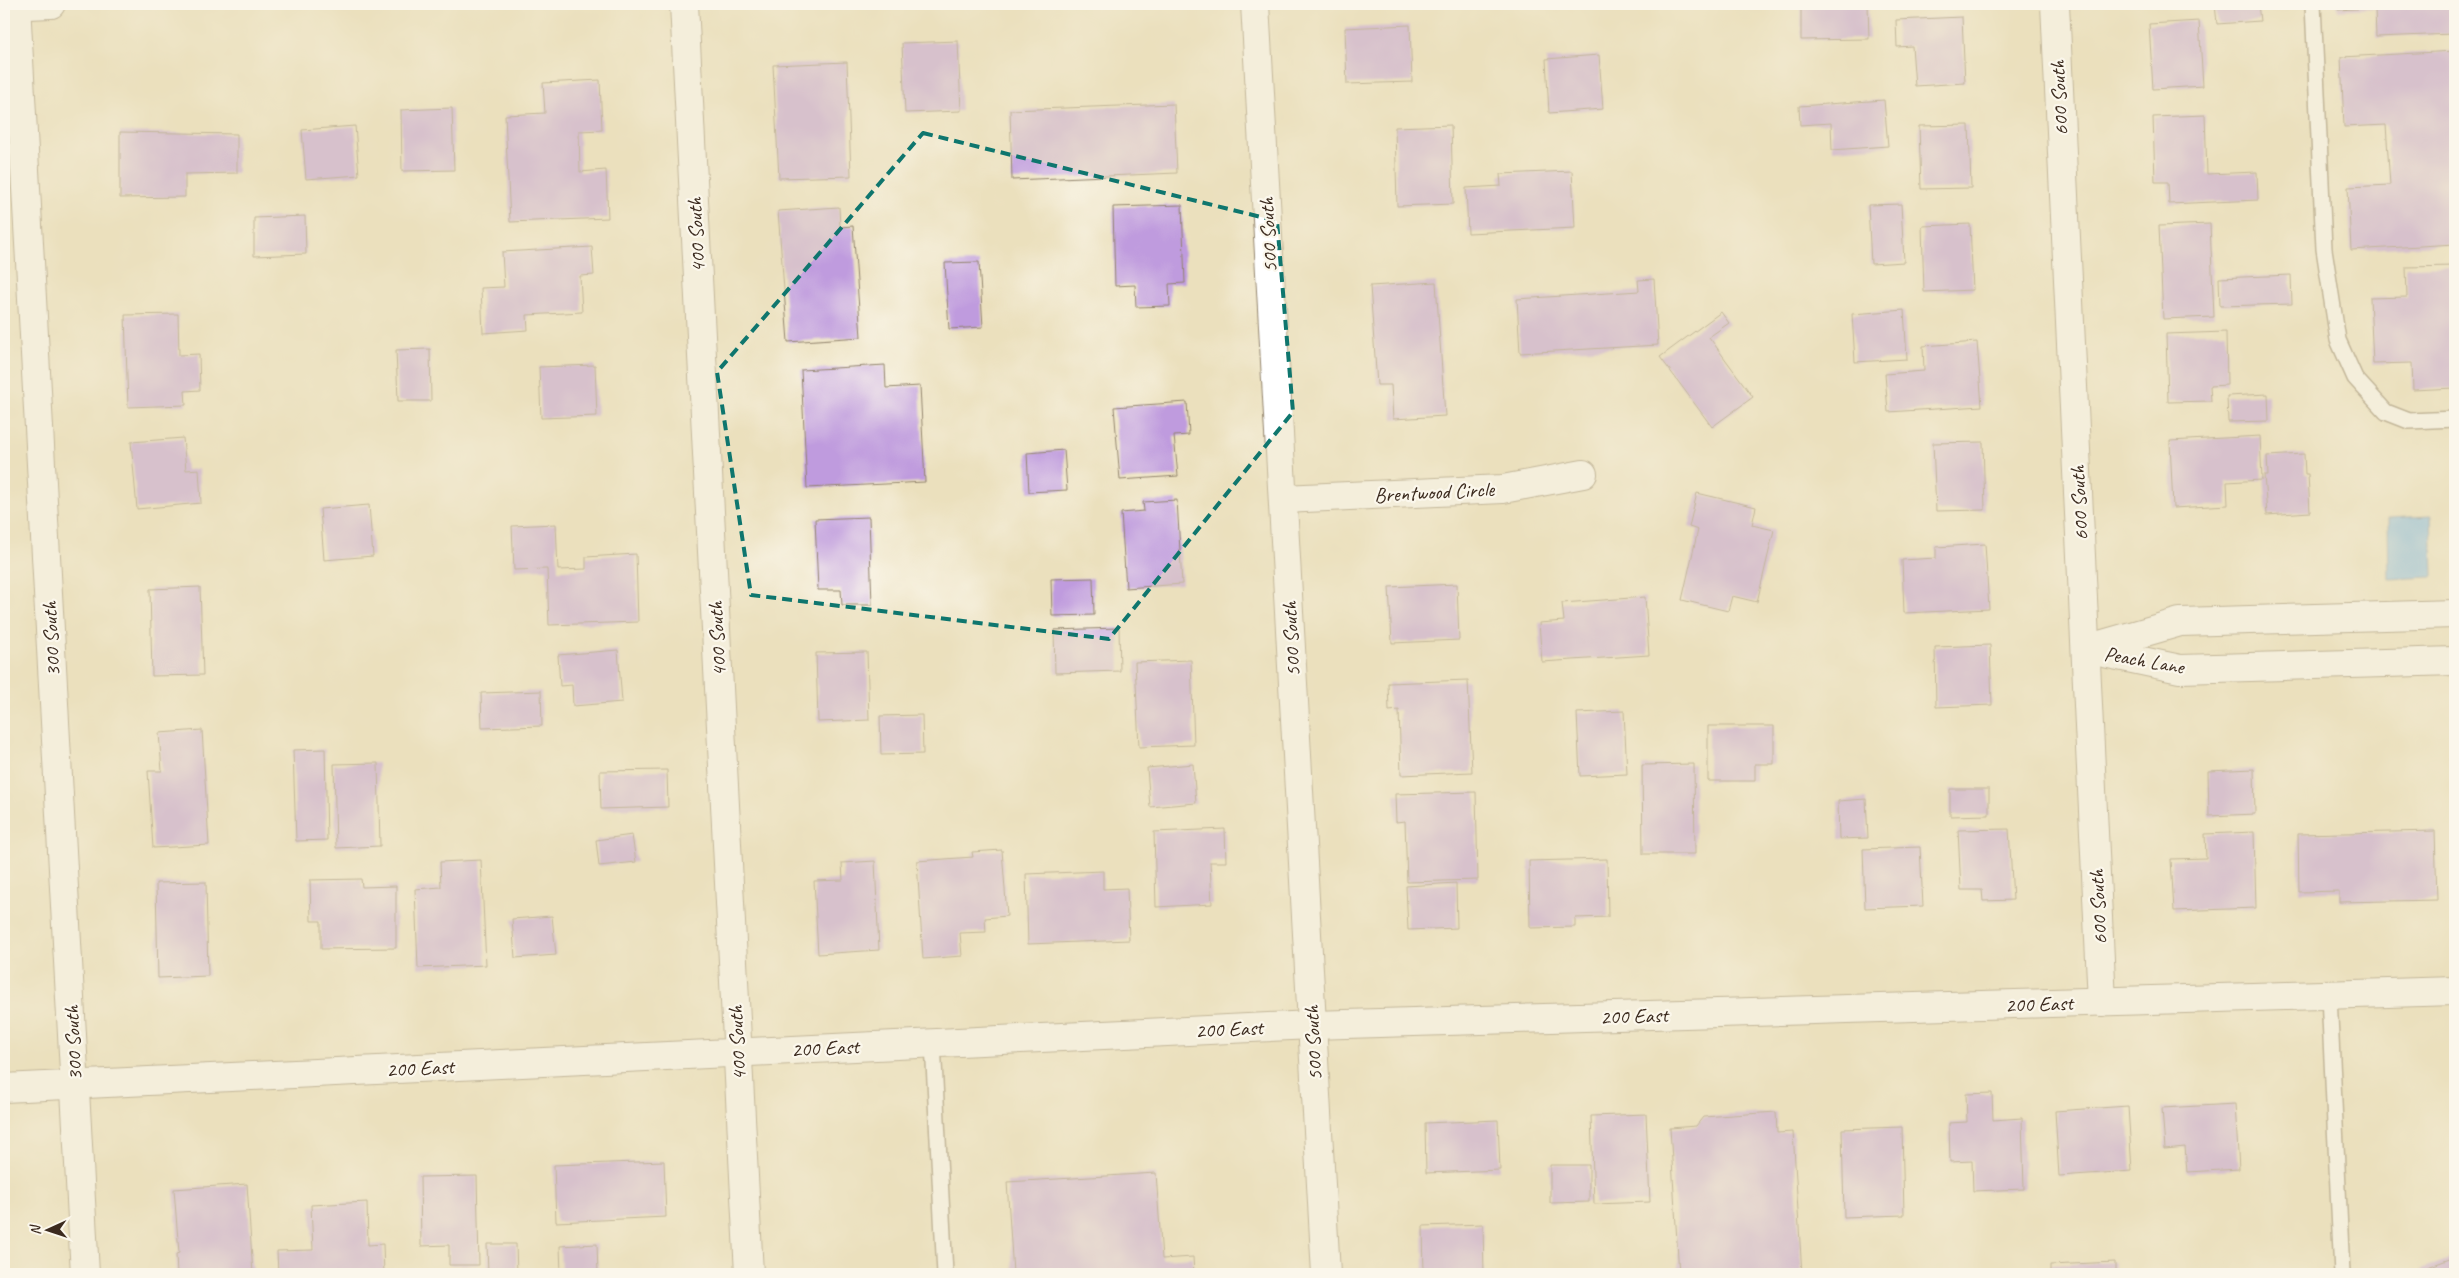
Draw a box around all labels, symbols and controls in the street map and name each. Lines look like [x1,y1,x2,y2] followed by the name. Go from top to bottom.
[2044,58,2074,136] street label: 600 South
[681,195,711,273] street label: 400 South
[1253,195,1283,273] street label: 500 South
[2064,463,2094,541] street label: 600 South
[1373,476,1496,508] street label: Brentwood Circle
[36,599,66,677] street label: 300 South
[702,599,732,677] street label: 400 South
[1276,599,1306,677] street label: 500 South
[2102,640,2188,680] street label: Peach Lane
[2083,867,2113,945] street label: 600 South
[2005,990,2075,1018] street label: 200 East
[1600,1002,1670,1030] street label: 200 East
[58,1003,88,1081] street label: 300 South
[722,1003,752,1081] street label: 400 South
[1298,1003,1328,1081] street label: 500 South
[1194,1014,1266,1044] street label: 200 East
[790,1033,862,1063] street label: 200 East
[385,1053,457,1083] street label: 200 East
[22,1206,72,1256] north arrow
[27,1224,44,1235] text: N

